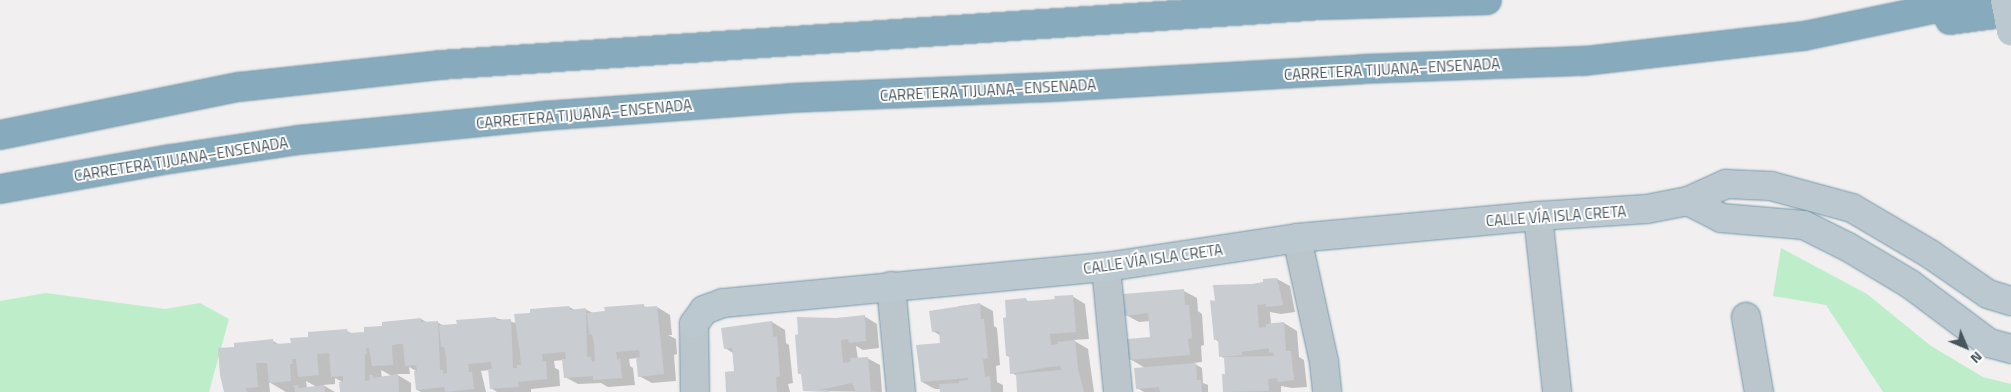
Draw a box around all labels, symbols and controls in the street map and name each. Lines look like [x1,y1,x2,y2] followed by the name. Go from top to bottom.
[1283,54,1501,84] street label: CARRETERA TIJUANA–ENSENADA
[879,75,1097,105] street label: CARRETERA TIJUANA–ENSENADA
[475,96,693,132] street label: CARRETERA TIJUANA–ENSENADA
[73,133,289,185] street label: CARRETERA TIJUANA–ENSENADA
[1485,202,1627,230] street label: CALLE VÍA ISLA CRETA
[1082,240,1224,278] street label: CALLE VÍA ISLA CRETA
[1941,322,1991,372] north arrow
[1966,347,1988,369] text: N

